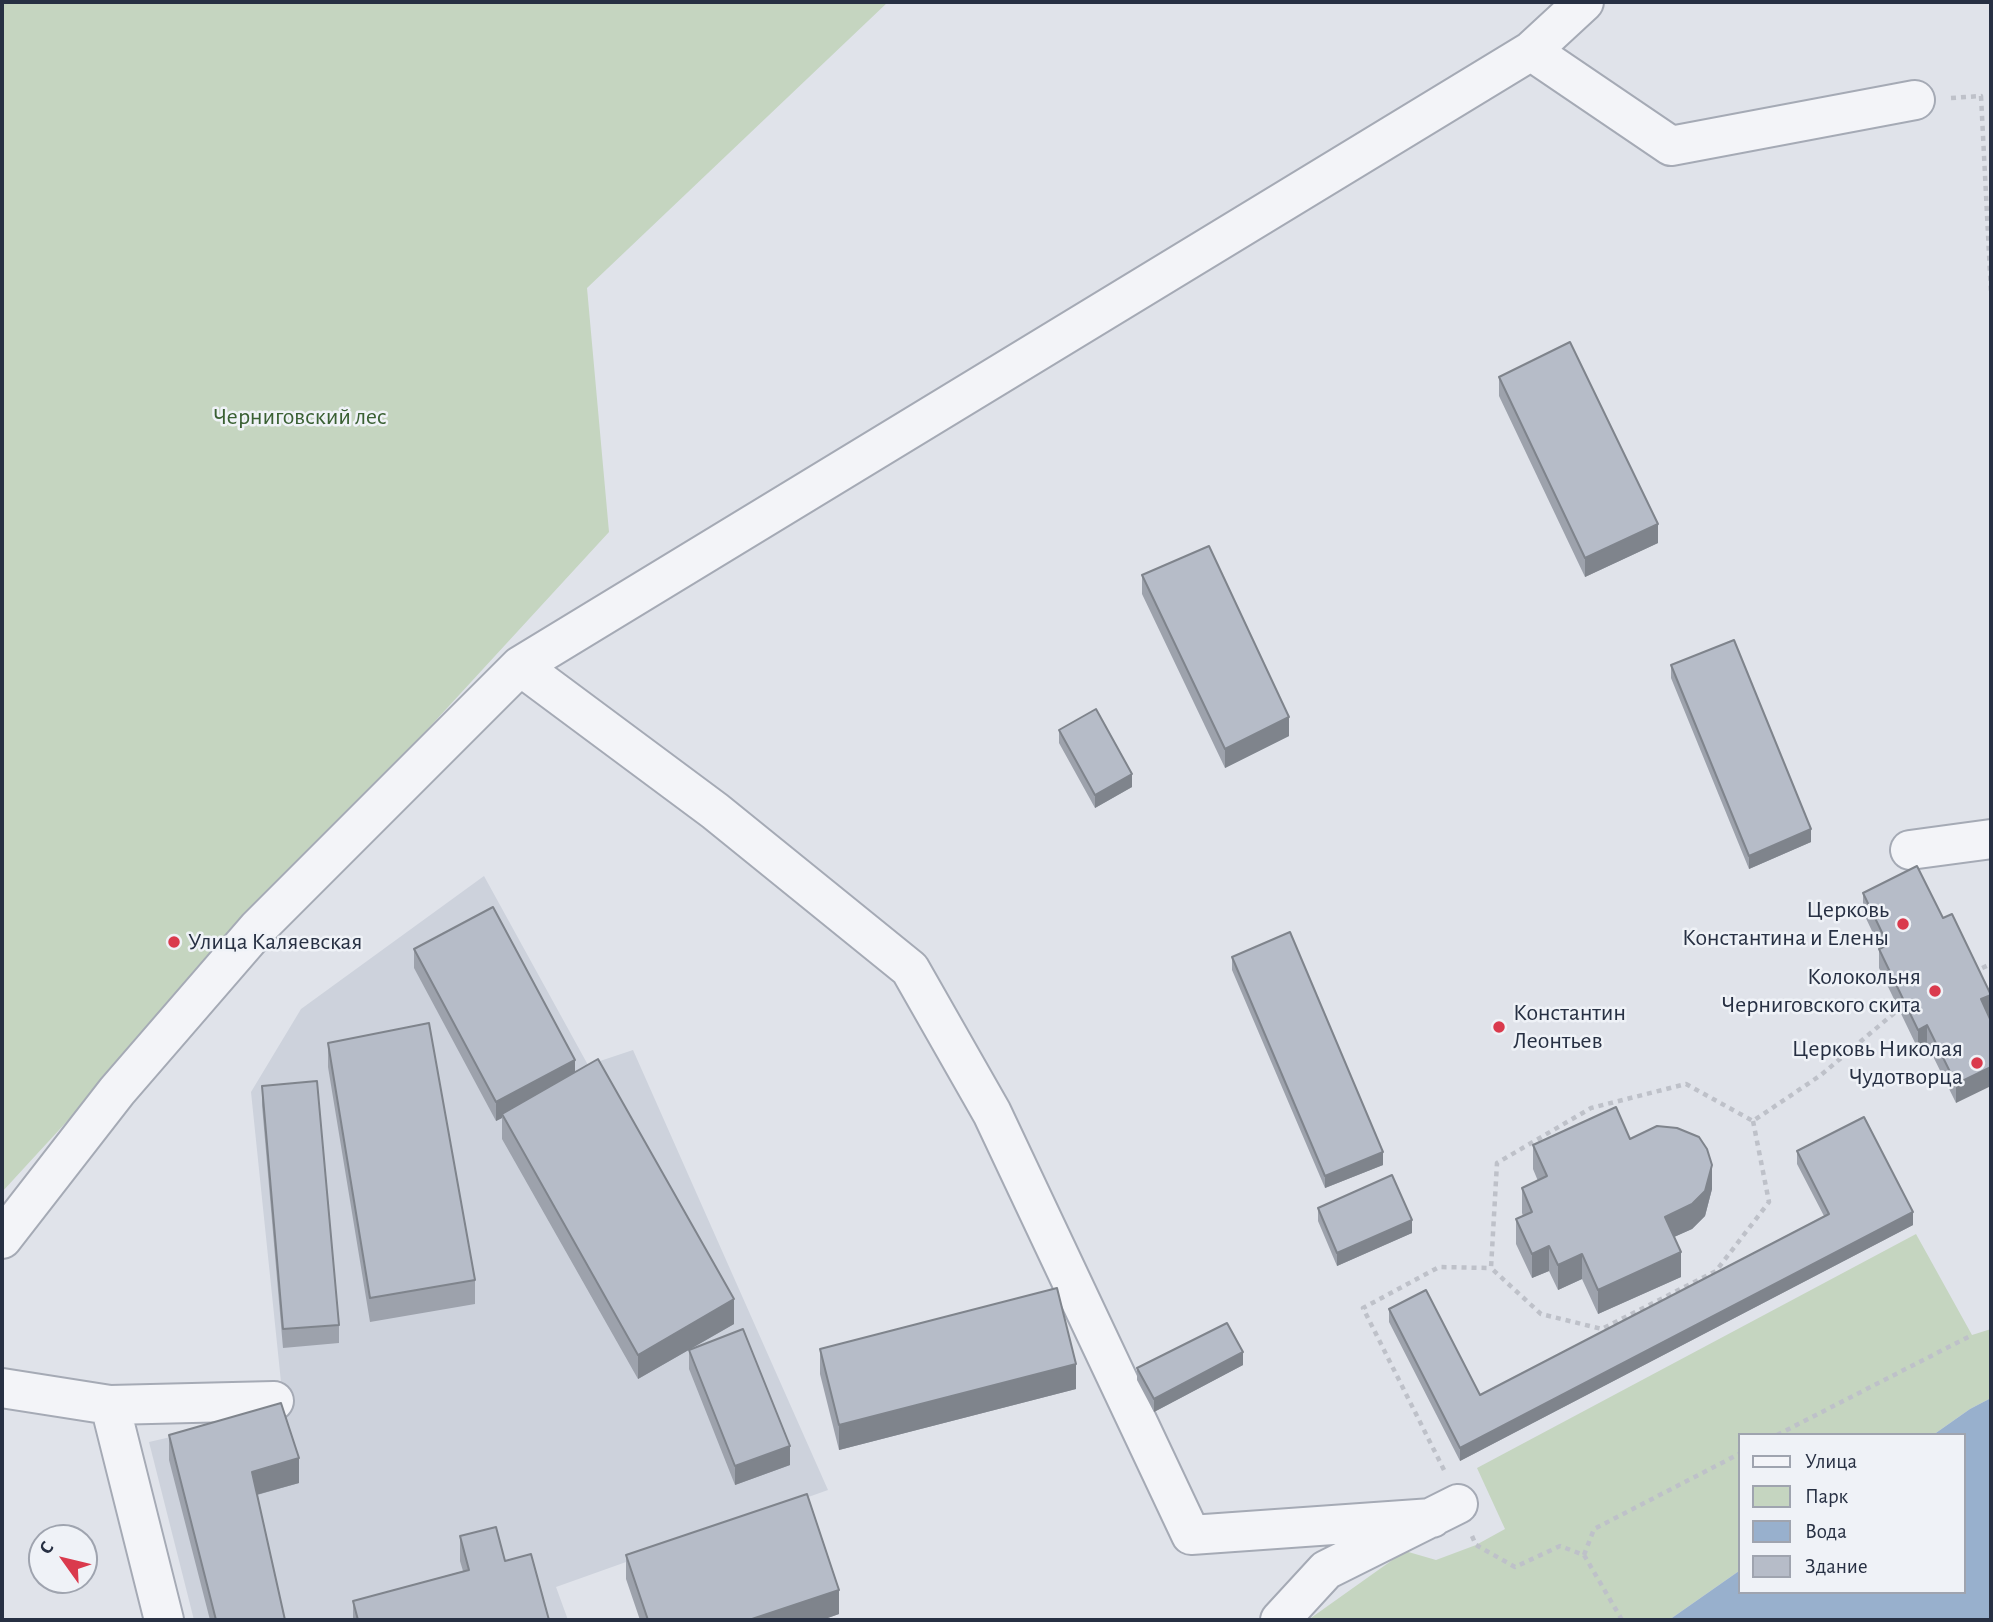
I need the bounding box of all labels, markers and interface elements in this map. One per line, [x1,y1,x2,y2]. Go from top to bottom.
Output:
park label: Черниговский лес [213,403,387,431]
place label: Церковь Константина и Елены [1682,896,1889,952]
marker: Церковь Константина и Елены [1895,916,1911,932]
place label: Улица Каляевская [188,928,362,956]
marker: Улица Каляевская [166,934,182,950]
place label: Колокольня Черниговского скита [1722,963,1921,1019]
marker: Колокольня Черниговского скита [1927,983,1943,999]
place label: Константин Леонтьев [1513,999,1626,1055]
marker: Константин Леонтьев [1491,1019,1507,1035]
place label: Церковь Николая Чудотворца [1792,1035,1963,1091]
marker: Церковь Николая Чудотворца [1969,1055,1985,1071]
legend [1738,1433,1965,1594]
text: Улица [1805,1451,1857,1472]
text: Парк [1805,1486,1848,1507]
text: Вода [1805,1521,1847,1542]
north arrow [28,1524,98,1594]
text: С [36,1538,58,1558]
text: Здание [1805,1556,1868,1577]

